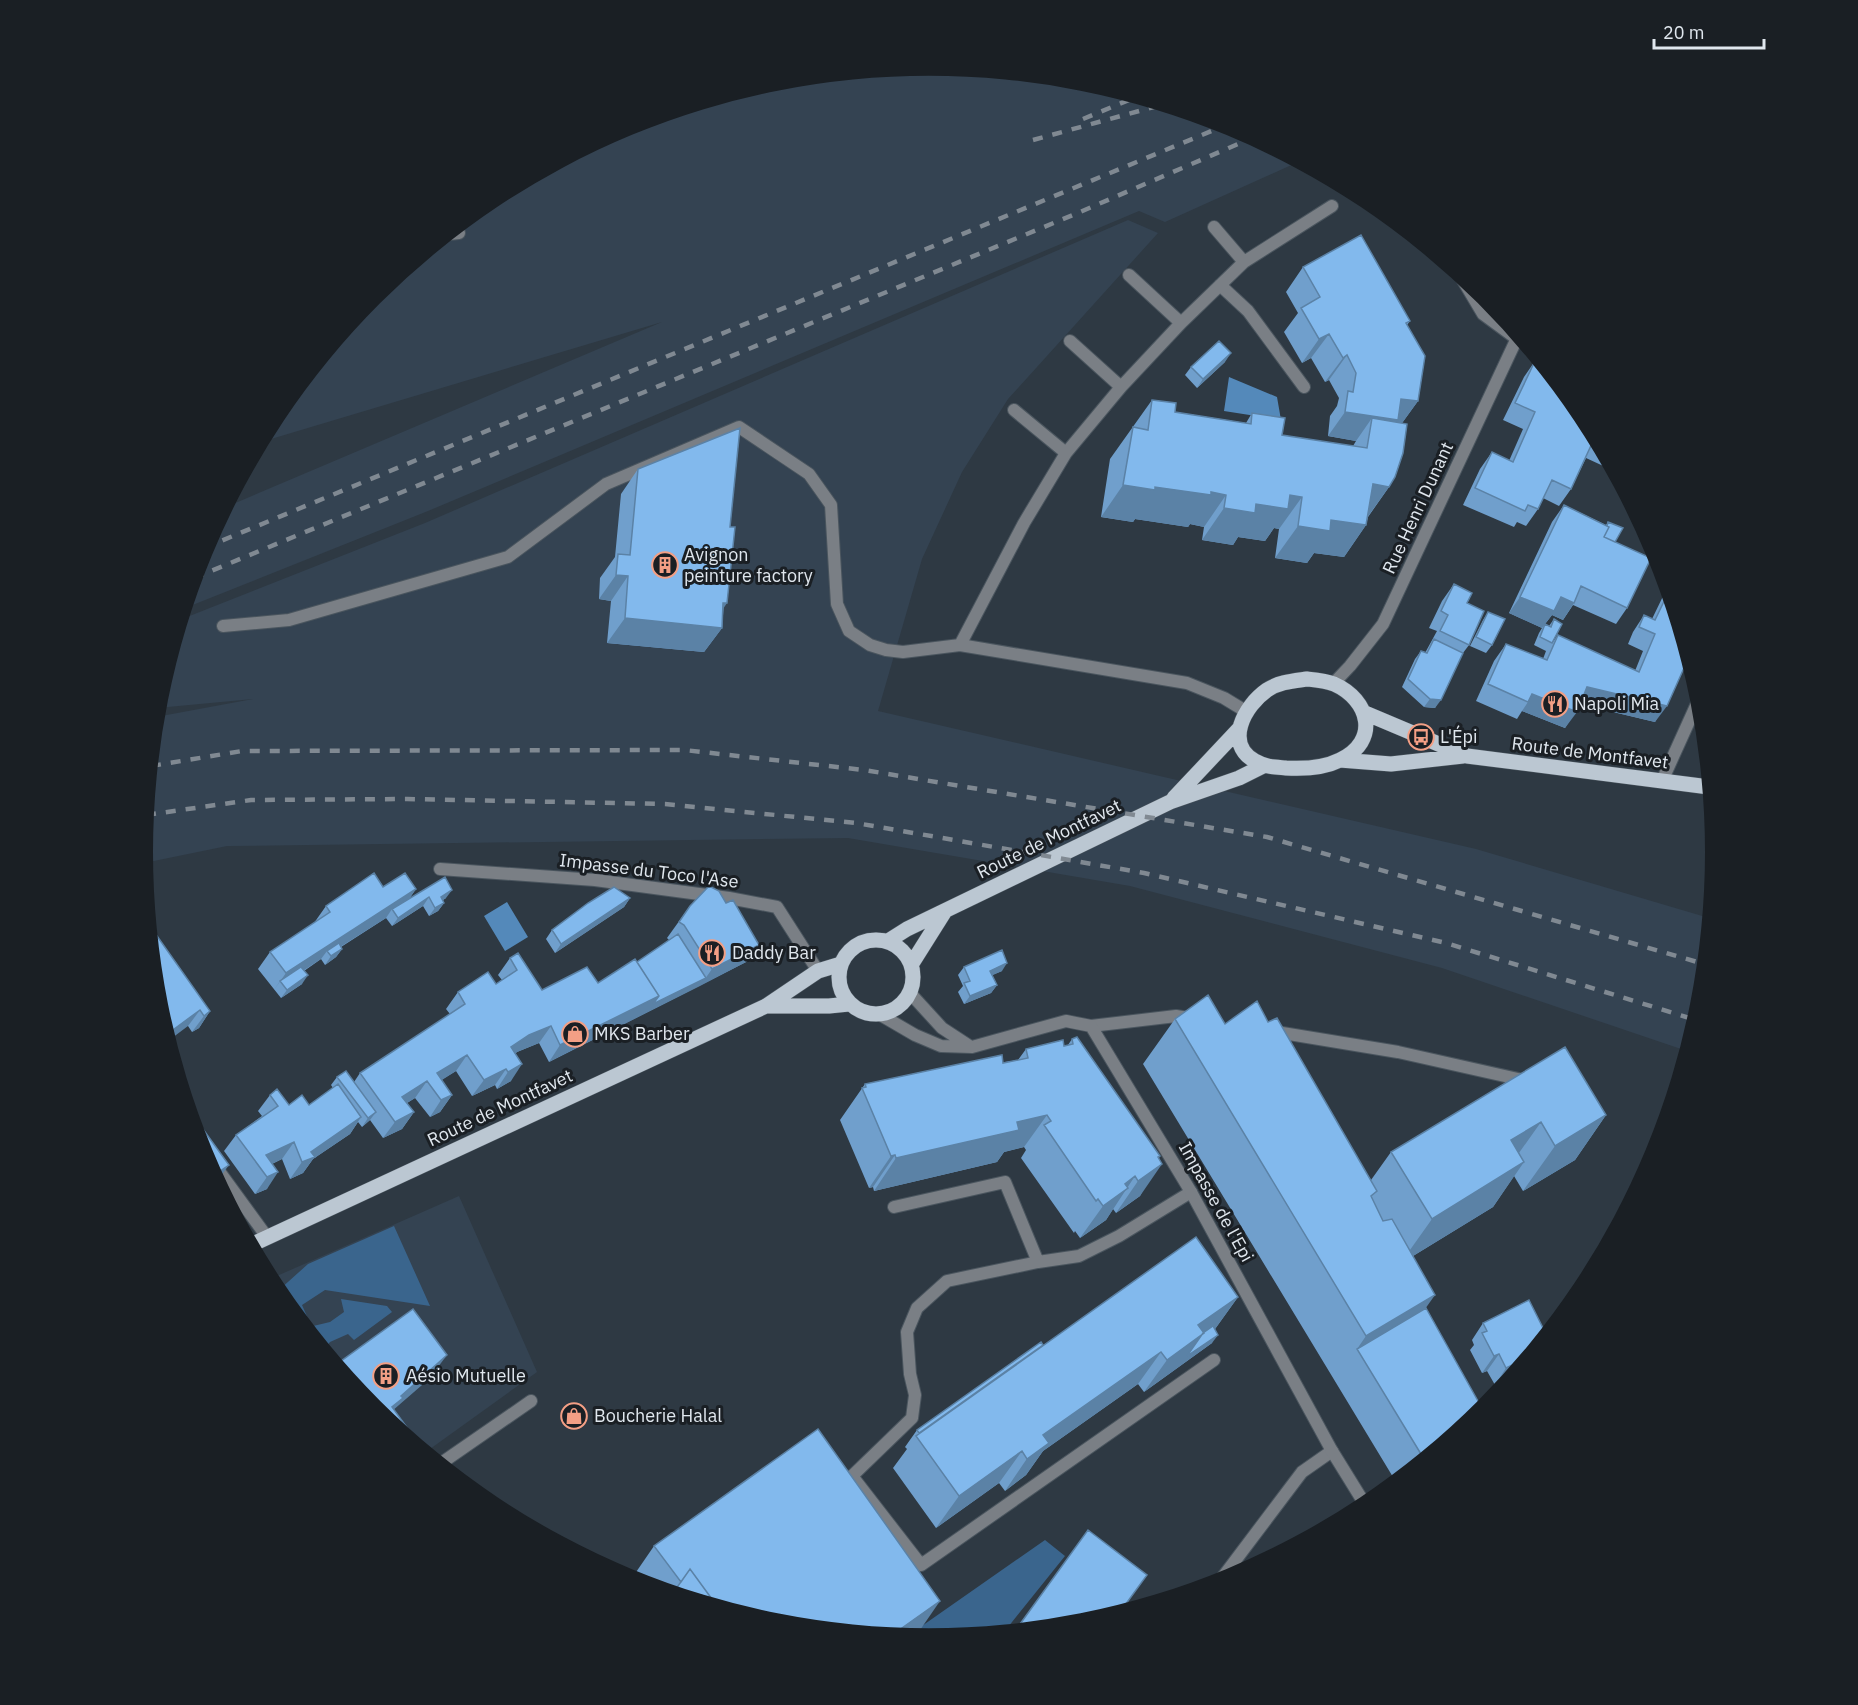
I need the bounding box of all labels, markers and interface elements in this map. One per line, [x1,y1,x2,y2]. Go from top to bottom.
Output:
scale bar [1654,12,1764,50]
text: 20 m [1663,21,1705,44]
street label: Rue Henri Dunant [1377,438,1458,577]
place label: Avignon peinture factory [684,543,813,587]
building icon: Avignon peinture factory [650,550,680,580]
restaurant icon: Napoli Mia [1540,689,1570,719]
place label: Napoli Mia [1574,692,1660,715]
bus stop icon: L'Épi [1406,722,1436,752]
place label: L'Épi [1440,725,1478,748]
street label: Route de Montfavet [1510,731,1670,774]
street label: Route de Montfavet [973,794,1125,883]
street label: Impasse du Toco l'Ase [558,848,740,893]
restaurant icon: Daddy Bar [697,938,727,968]
place label: Daddy Bar [732,941,816,964]
shop icon: MKS Barber [560,1019,590,1049]
place label: MKS Barber [594,1022,690,1045]
street label: Route de Montfavet [423,1064,576,1151]
street label: Impasse de l'Epi [1174,1138,1259,1266]
building icon: Aésio Mutuelle [371,1361,401,1391]
place label: Aésio Mutuelle [406,1364,526,1387]
shop icon: Boucherie Halal [559,1401,589,1431]
place label: Boucherie Halal [594,1404,722,1427]

